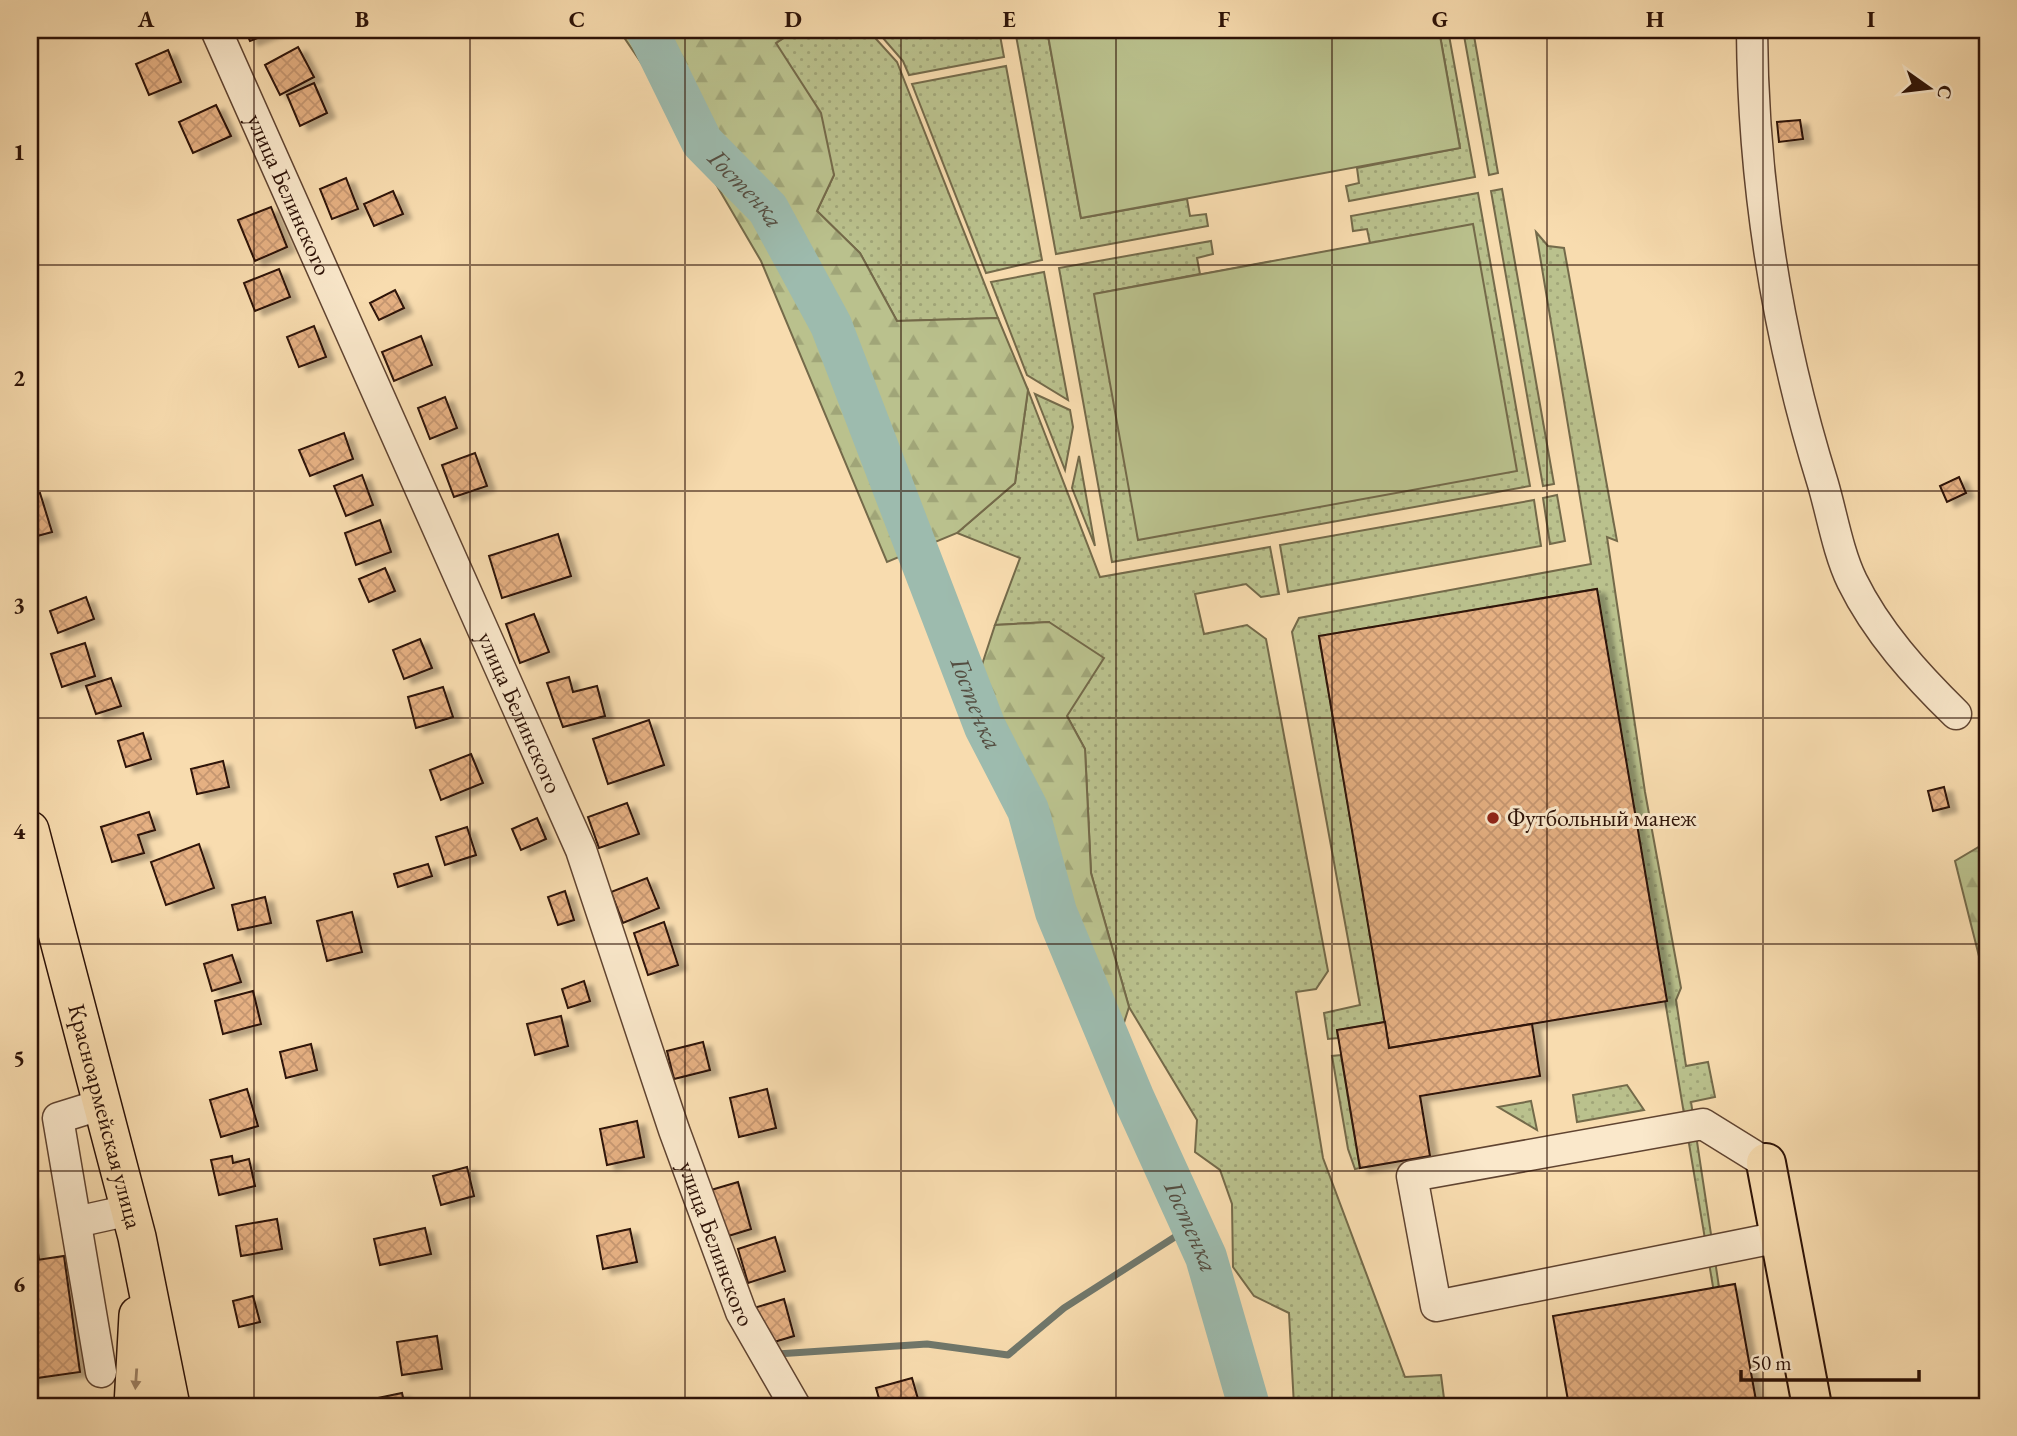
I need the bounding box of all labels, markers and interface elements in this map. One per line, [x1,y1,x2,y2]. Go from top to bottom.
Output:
text: A [137,4,155,34]
text: B [355,4,369,34]
text: C [569,4,585,34]
text: D [784,4,802,34]
text: E [1002,4,1016,34]
text: F [1218,4,1231,34]
text: G [1432,4,1448,34]
text: H [1646,4,1664,34]
text: I [1867,4,1875,34]
north arrow [1895,52,1965,122]
text: С [1931,82,1959,102]
street label: улица Белинского [240,109,339,280]
text: 1 [13,137,25,167]
water label: Гостенка [700,140,792,234]
text: 2 [13,363,25,393]
text: 3 [13,590,25,620]
street label: улица Белинского [471,627,570,798]
water label: Гостенка [942,651,1011,755]
place label: Футбольный манеж [1507,802,1697,833]
marker: Футбольный манеж [1485,810,1501,826]
text: 4 [13,816,26,846]
street label: Красноармейская улица [61,1000,150,1232]
text: 5 [13,1043,25,1073]
street label: улица Белинского [672,1157,762,1332]
water label: Гостенка [1156,1174,1226,1276]
text: 6 [13,1269,25,1299]
scale bar [1741,1338,1919,1382]
text: 50 m [1751,1349,1792,1376]
one-way arrow [130,1368,141,1390]

